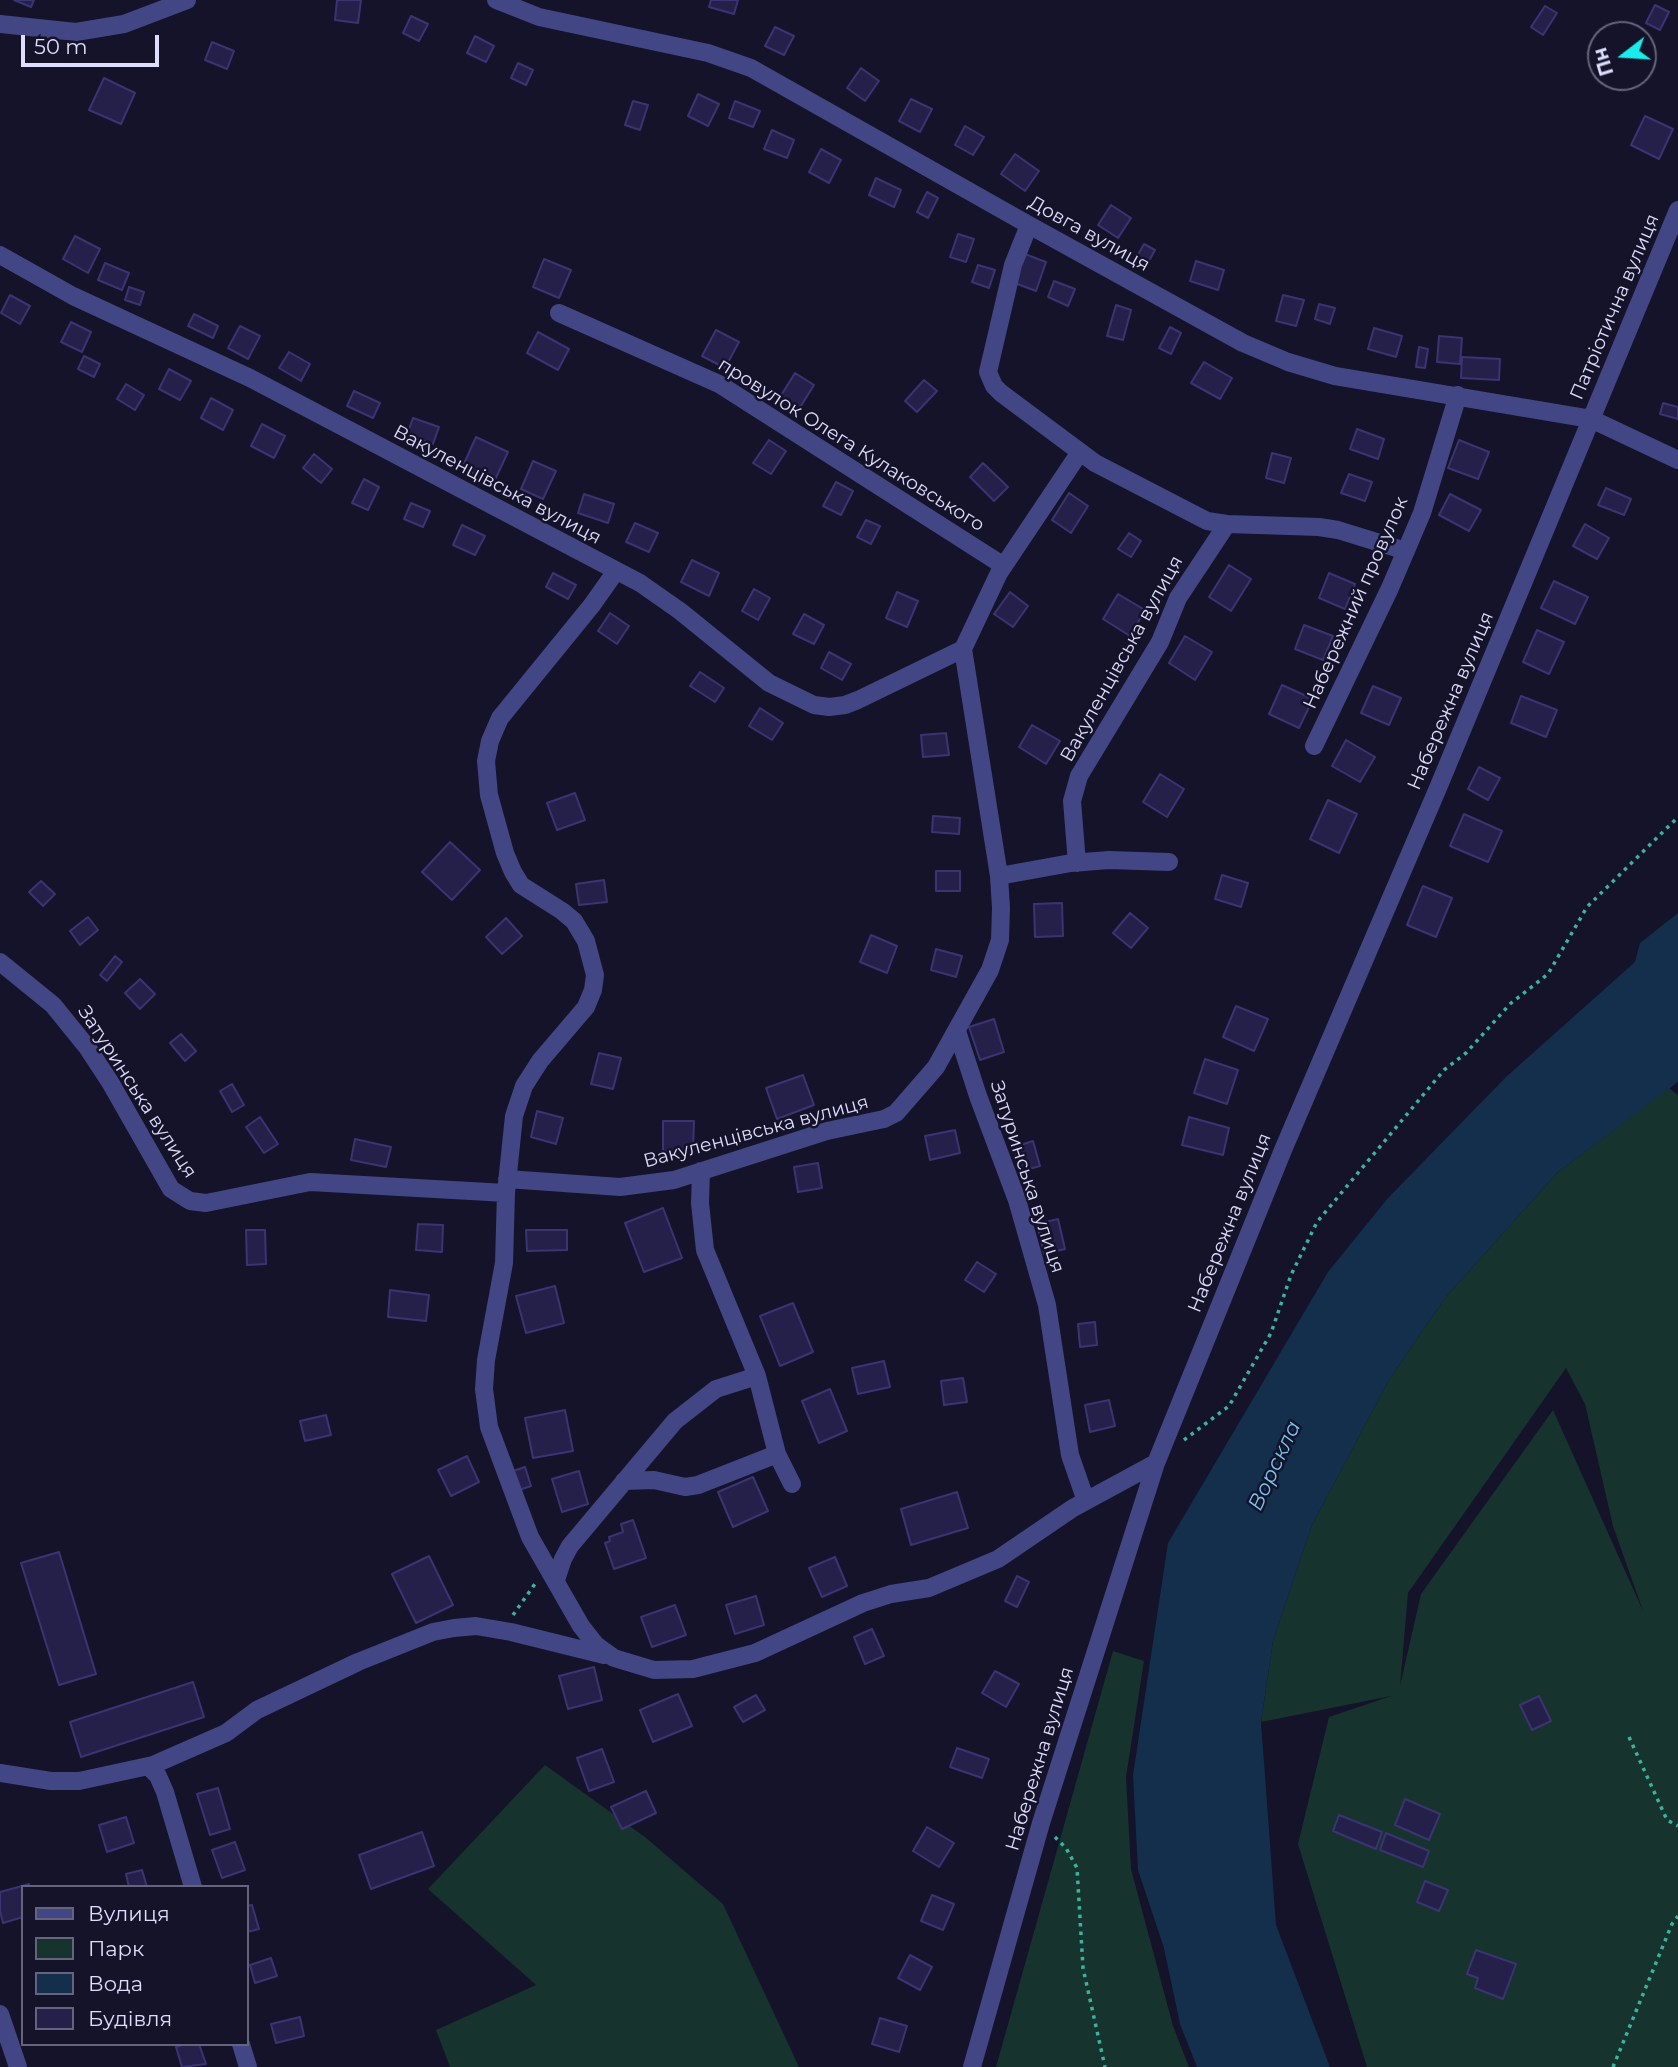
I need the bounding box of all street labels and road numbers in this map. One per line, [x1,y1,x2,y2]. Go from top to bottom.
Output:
street label: Довга вулиця [1025,191,1153,277]
street label: Патріотична вулиця [1566,211,1664,403]
street label: провулок Олега Кулаковського [714,353,988,537]
street label: Вакуленцівська вулиця [389,420,605,550]
street label: Набережний провулок [1299,493,1413,713]
street label: Вакуленцівська вулиця [1056,552,1188,766]
street label: Набережна вулиця [1403,608,1499,794]
street label: Затуринська вулиця [73,1002,201,1182]
street label: Затуринська вулиця [985,1078,1069,1276]
street label: Вакуленцівська вулиця [641,1091,871,1173]
street label: Набережна вулиця [1184,1130,1276,1316]
street label: Набережна вулиця [1001,1664,1079,1854]

